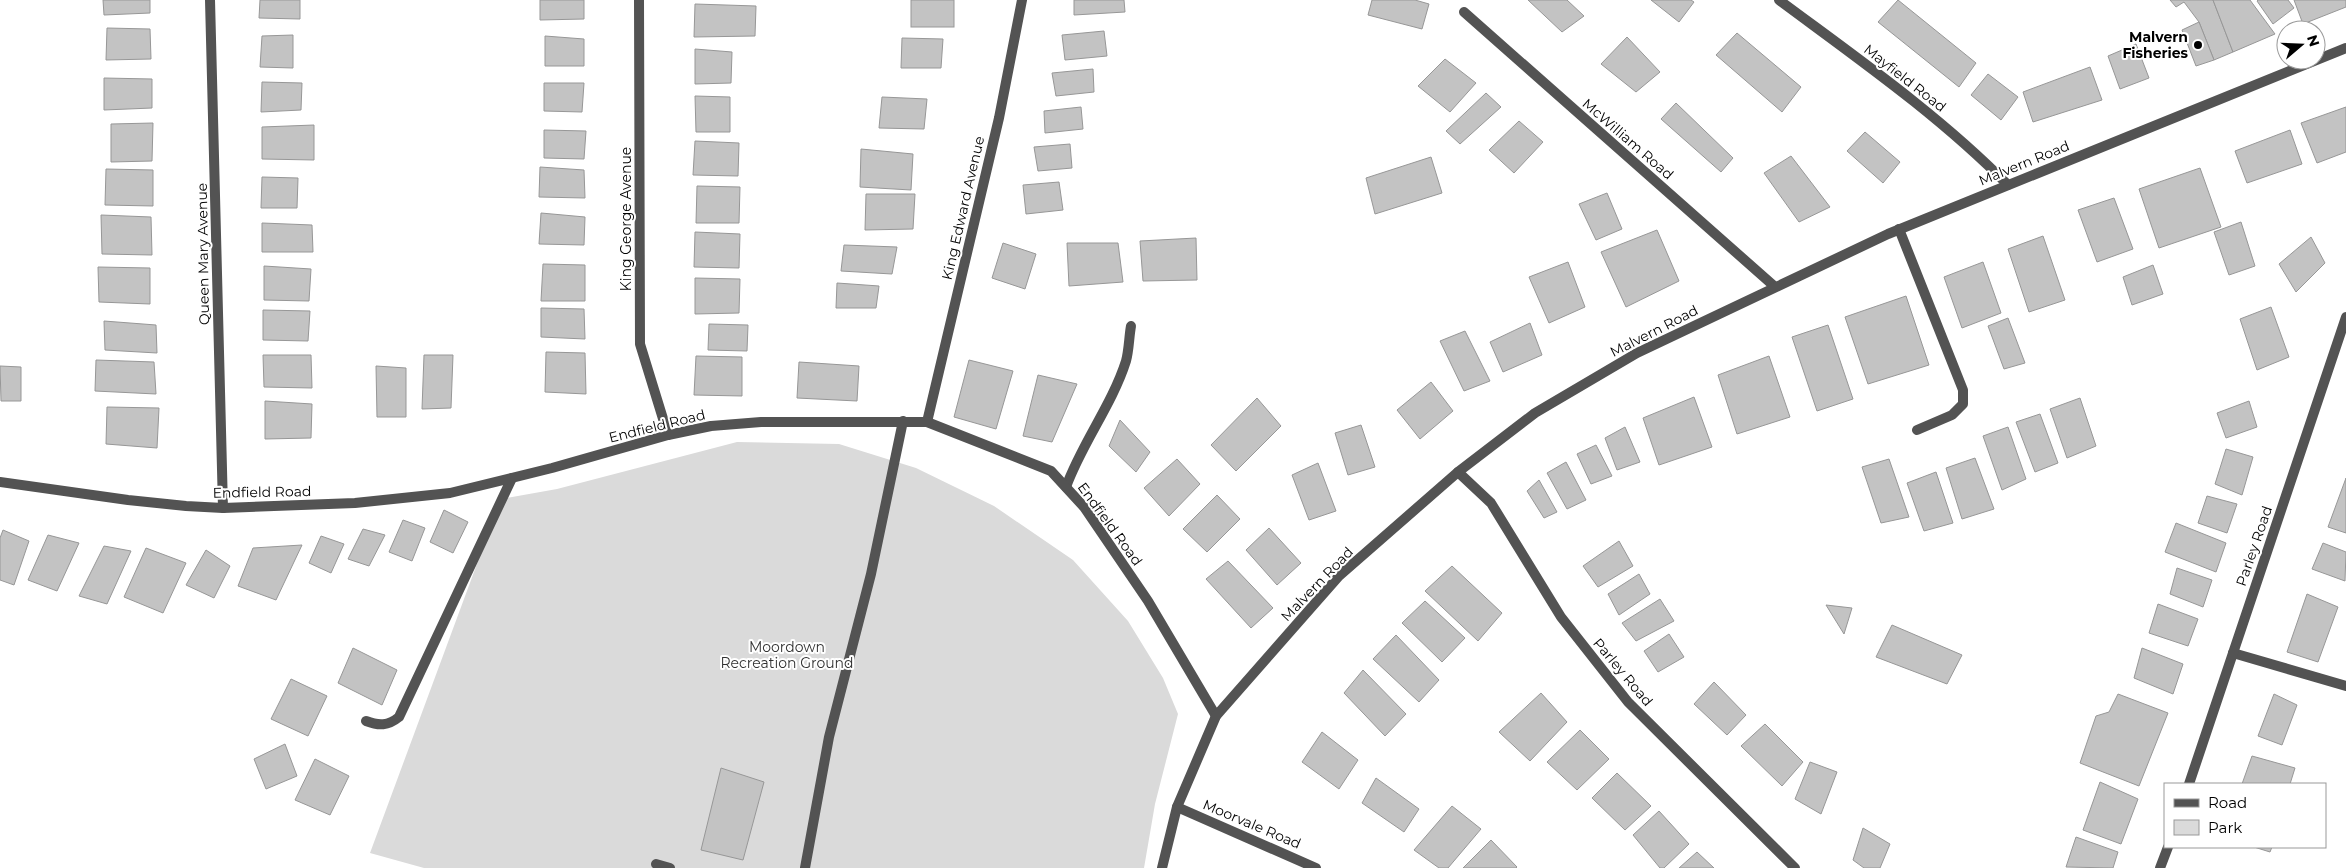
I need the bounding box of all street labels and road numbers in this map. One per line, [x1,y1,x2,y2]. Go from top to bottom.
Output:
street label: Mayfield Road [1860,40,1950,116]
street label: McWilliam Road [1579,95,1677,183]
street label: King Edward Avenue [938,134,988,282]
street label: Malvern Road [1976,137,2072,189]
street label: King George Avenue [617,147,635,291]
street label: Queen Mary Avenue [193,183,213,325]
street label: Malvern Road [1607,301,1701,361]
street label: Endfield Road [607,405,707,447]
street label: Endfield Road [1074,479,1146,569]
street label: Endfield Road [212,482,312,502]
street label: Parley Road [2232,504,2276,588]
street label: Malvern Road [1277,543,1357,625]
street label: Parley Road [1589,634,1657,710]
street label: Moorvale Road [1200,795,1304,853]

